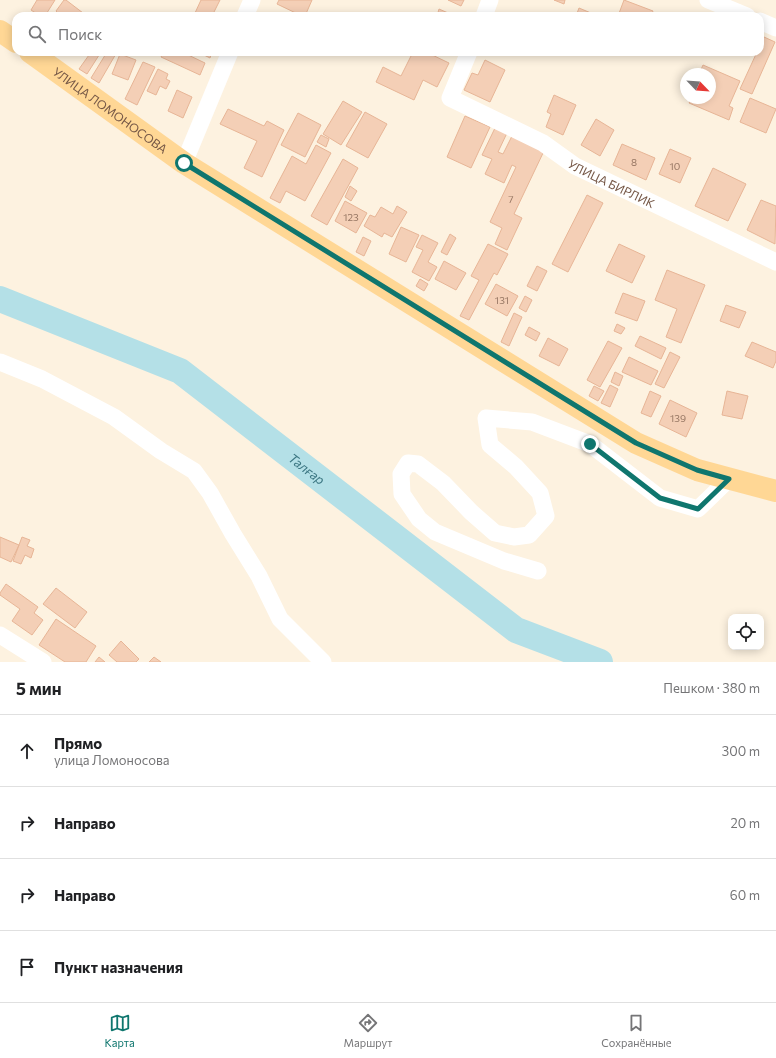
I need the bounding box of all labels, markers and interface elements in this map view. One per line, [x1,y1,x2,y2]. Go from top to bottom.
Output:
search box [12,12,764,56]
icon: search [26,23,48,45]
text: Поиск [58,25,102,43]
street label: УЛИЦА ЛОМОНОСОВА [50,64,170,156]
north arrow [680,68,716,104]
route start [175,154,193,172]
street label: УЛИЦА БИРЛИК [565,156,657,210]
house number: 8 [631,156,637,168]
house number: 10 [670,160,680,172]
house number: 7 [508,193,514,205]
house number: 123 [343,211,359,223]
house number: 131 [495,294,509,306]
house number: 139 [670,412,686,424]
route end [581,435,599,453]
water label: Талғар [285,450,328,488]
map controls [728,614,764,650]
button: locate [728,614,764,650]
text: 5 мин [16,678,62,699]
text: Пешком · 380 m [663,680,760,696]
text: Прямо [54,734,102,752]
icon: ahead [16,740,38,762]
text: 300 m [722,743,760,759]
text: улица Ломоносова [54,752,170,768]
icon: right [16,812,38,834]
text: Направо [54,814,116,832]
text: 20 m [731,815,760,831]
icon: right [16,884,38,906]
text: Направо [54,886,116,904]
text: 60 m [730,887,760,903]
icon: arrive [16,956,38,978]
text: Пункт назначения [54,958,183,976]
tab: Карта [104,1012,135,1049]
tab: Маршрут [344,1012,392,1049]
tab: Сохранённые [601,1012,672,1049]

